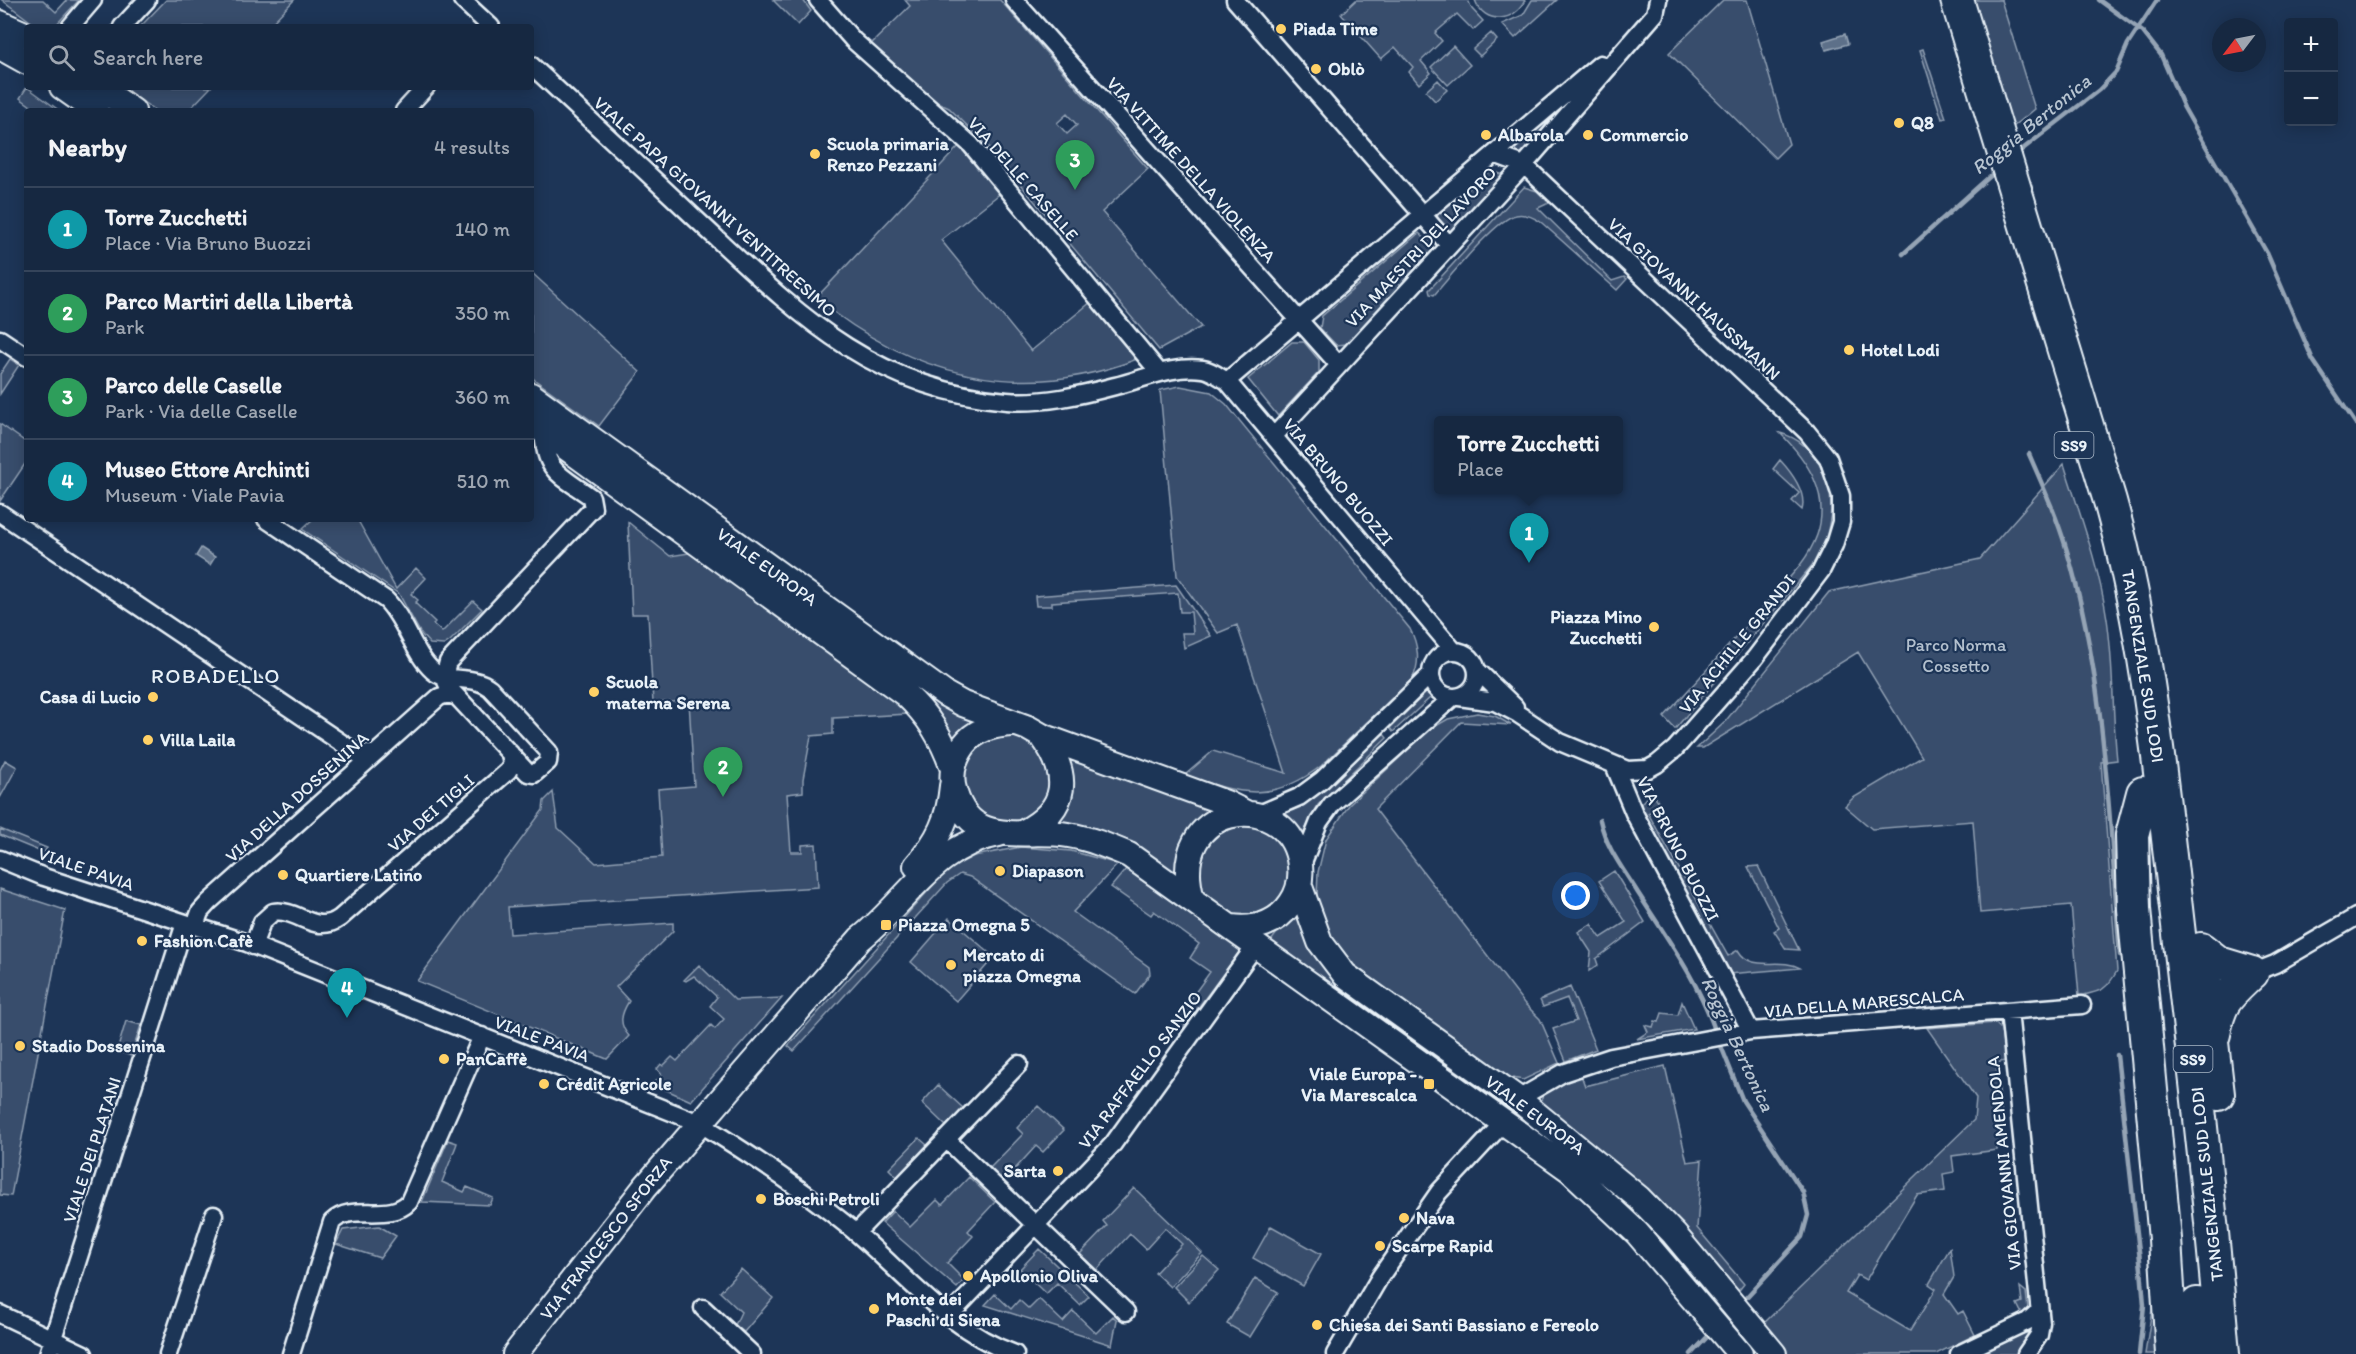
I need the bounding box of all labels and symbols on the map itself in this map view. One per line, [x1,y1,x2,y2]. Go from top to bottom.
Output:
place label: Piada Time [1293,18,1378,40]
north arrow [2212,18,2266,72]
marker: Piada Time [1274,22,1288,36]
place label: Oblò [1328,58,1365,80]
marker: Oblò [1309,62,1323,76]
water label: Roggia Bertonica [1967,68,2096,179]
street label: VIA VITTIME DELLA VIOLENZA [1102,72,1281,268]
street label: VIALE PAPA GIOVANNI VENTITREESIMO [589,92,841,322]
street label: VIA DELLE CASELLE [963,112,1083,246]
place label: Q8 [1911,112,1934,134]
marker: Q8 [1892,116,1906,130]
place label: Albarola [1497,124,1565,146]
place label: Commercio [1600,124,1688,146]
marker: Albarola [1479,128,1493,142]
marker: Commercio [1581,128,1595,142]
place label: Scuola primaria Renzo Pezzani [827,133,949,176]
pin: 3 [1056,140,1094,190]
marker: Scuola primaria Renzo Pezzani [808,147,822,161]
street label: VIA MAESTRI DEL LAVORO [1341,162,1501,332]
street label: VIA GIOVANNI HAUSSMANN [1603,213,1785,385]
place label: Hotel Lodi [1861,339,1940,361]
marker: Hotel Lodi [1842,343,1856,357]
street label: VIA BRUNO BUOZZI [1278,414,1398,550]
road number: SS9 [2054,432,2094,458]
pin: 1 [1510,514,1549,563]
street label: VIALE EUROPA [712,523,822,611]
street label: TANGENZIALE SUD LODI [2117,568,2169,764]
street label: VIA ACHILLE GRANDI [1674,570,1800,718]
place label: Piazza Mino Zucchetti [1550,606,1642,649]
marker: Piazza Mino Zucchetti [1647,620,1661,634]
park label: Parco Norma Cossetto [1906,634,2007,677]
district label: ROBADELLO [151,663,281,688]
place label: Scuola materna Serena [605,671,731,714]
marker: Scuola materna Serena [587,685,601,699]
place label: Casa di Lucio [40,686,141,708]
marker: Casa di Lucio [146,690,160,704]
street label: VIA DELLA DOSSENINA [221,727,374,867]
place label: Villa Laila [160,729,235,751]
marker: Villa Laila [141,733,155,747]
pin: 2 [704,748,742,797]
street label: VIA DEI TIGLI [383,769,479,857]
street label: VIA BRUNO BUOZZI [1632,773,1724,925]
street label: VIALE PAVIA [35,842,137,896]
place label: Diapason [1012,860,1084,882]
place label: Quartiere Latino [295,864,422,886]
marker: Diapason [993,864,1007,878]
marker: Quartiere Latino [276,868,290,882]
your location [1561,881,1590,910]
place label: Piazza Omegna 5 [898,914,1030,936]
marker: Piazza Omegna 5 [879,918,893,932]
place label: Fashion Cafè [154,930,253,952]
marker: Fashion Cafè [135,934,149,948]
place label: Mercato di piazza Omegna [962,944,1081,987]
marker: Mercato di piazza Omegna [944,958,958,972]
pin: 4 [328,968,366,1018]
water label: Roggia Bertonica [1696,973,1780,1116]
street label: VIA DELLA MARESCALCA [1763,983,1965,1023]
street label: VIA RAFFAELLO SANZIO [1073,987,1207,1153]
street label: VIALE PAVIA [491,1011,593,1067]
place label: Stadio Dossenina [32,1035,166,1057]
marker: Stadio Dossenina [13,1039,27,1053]
road number: SS9 [2174,1046,2212,1072]
place label: PanCaffè [456,1048,528,1070]
marker: PanCaffè [437,1052,451,1066]
street label: VIA GIOVANNI AMENDOLA [1982,1054,2026,1271]
place label: Viale Europa - Via Marescalca [1301,1063,1418,1106]
street label: VIALE EUROPA [1481,1070,1590,1160]
place label: Crédit Agricole [556,1073,672,1095]
street label: VIALE DEI PLATANI [58,1074,126,1226]
marker: Crédit Agricole [537,1077,551,1091]
marker: Viale Europa - Via Marescalca [1422,1077,1436,1091]
street label: TANGENZIALE SUD LODI [2186,1086,2228,1282]
street label: VIA FRANCESCO SFORZA [535,1151,677,1324]
place label: Sarta [1004,1160,1046,1182]
marker: Sarta [1051,1164,1065,1178]
place label: Boschi Petroli [773,1188,880,1210]
marker: Boschi Petroli [754,1192,768,1206]
place label: Nava [1416,1207,1455,1229]
marker: Nava [1397,1211,1411,1225]
place label: Scarpe Rapid [1392,1235,1493,1257]
marker: Scarpe Rapid [1373,1239,1387,1253]
place label: Apollonio Oliva [979,1265,1099,1287]
marker: Apollonio Oliva [961,1269,975,1283]
place label: Monte dei Paschi di Siena [886,1288,1001,1331]
marker: Monte dei Paschi di Siena [867,1302,881,1316]
place label: Chiesa dei Santi Bassiano e Fereolo [1329,1314,1599,1336]
marker: Chiesa dei Santi Bassiano e Fereolo [1310,1318,1324,1332]

